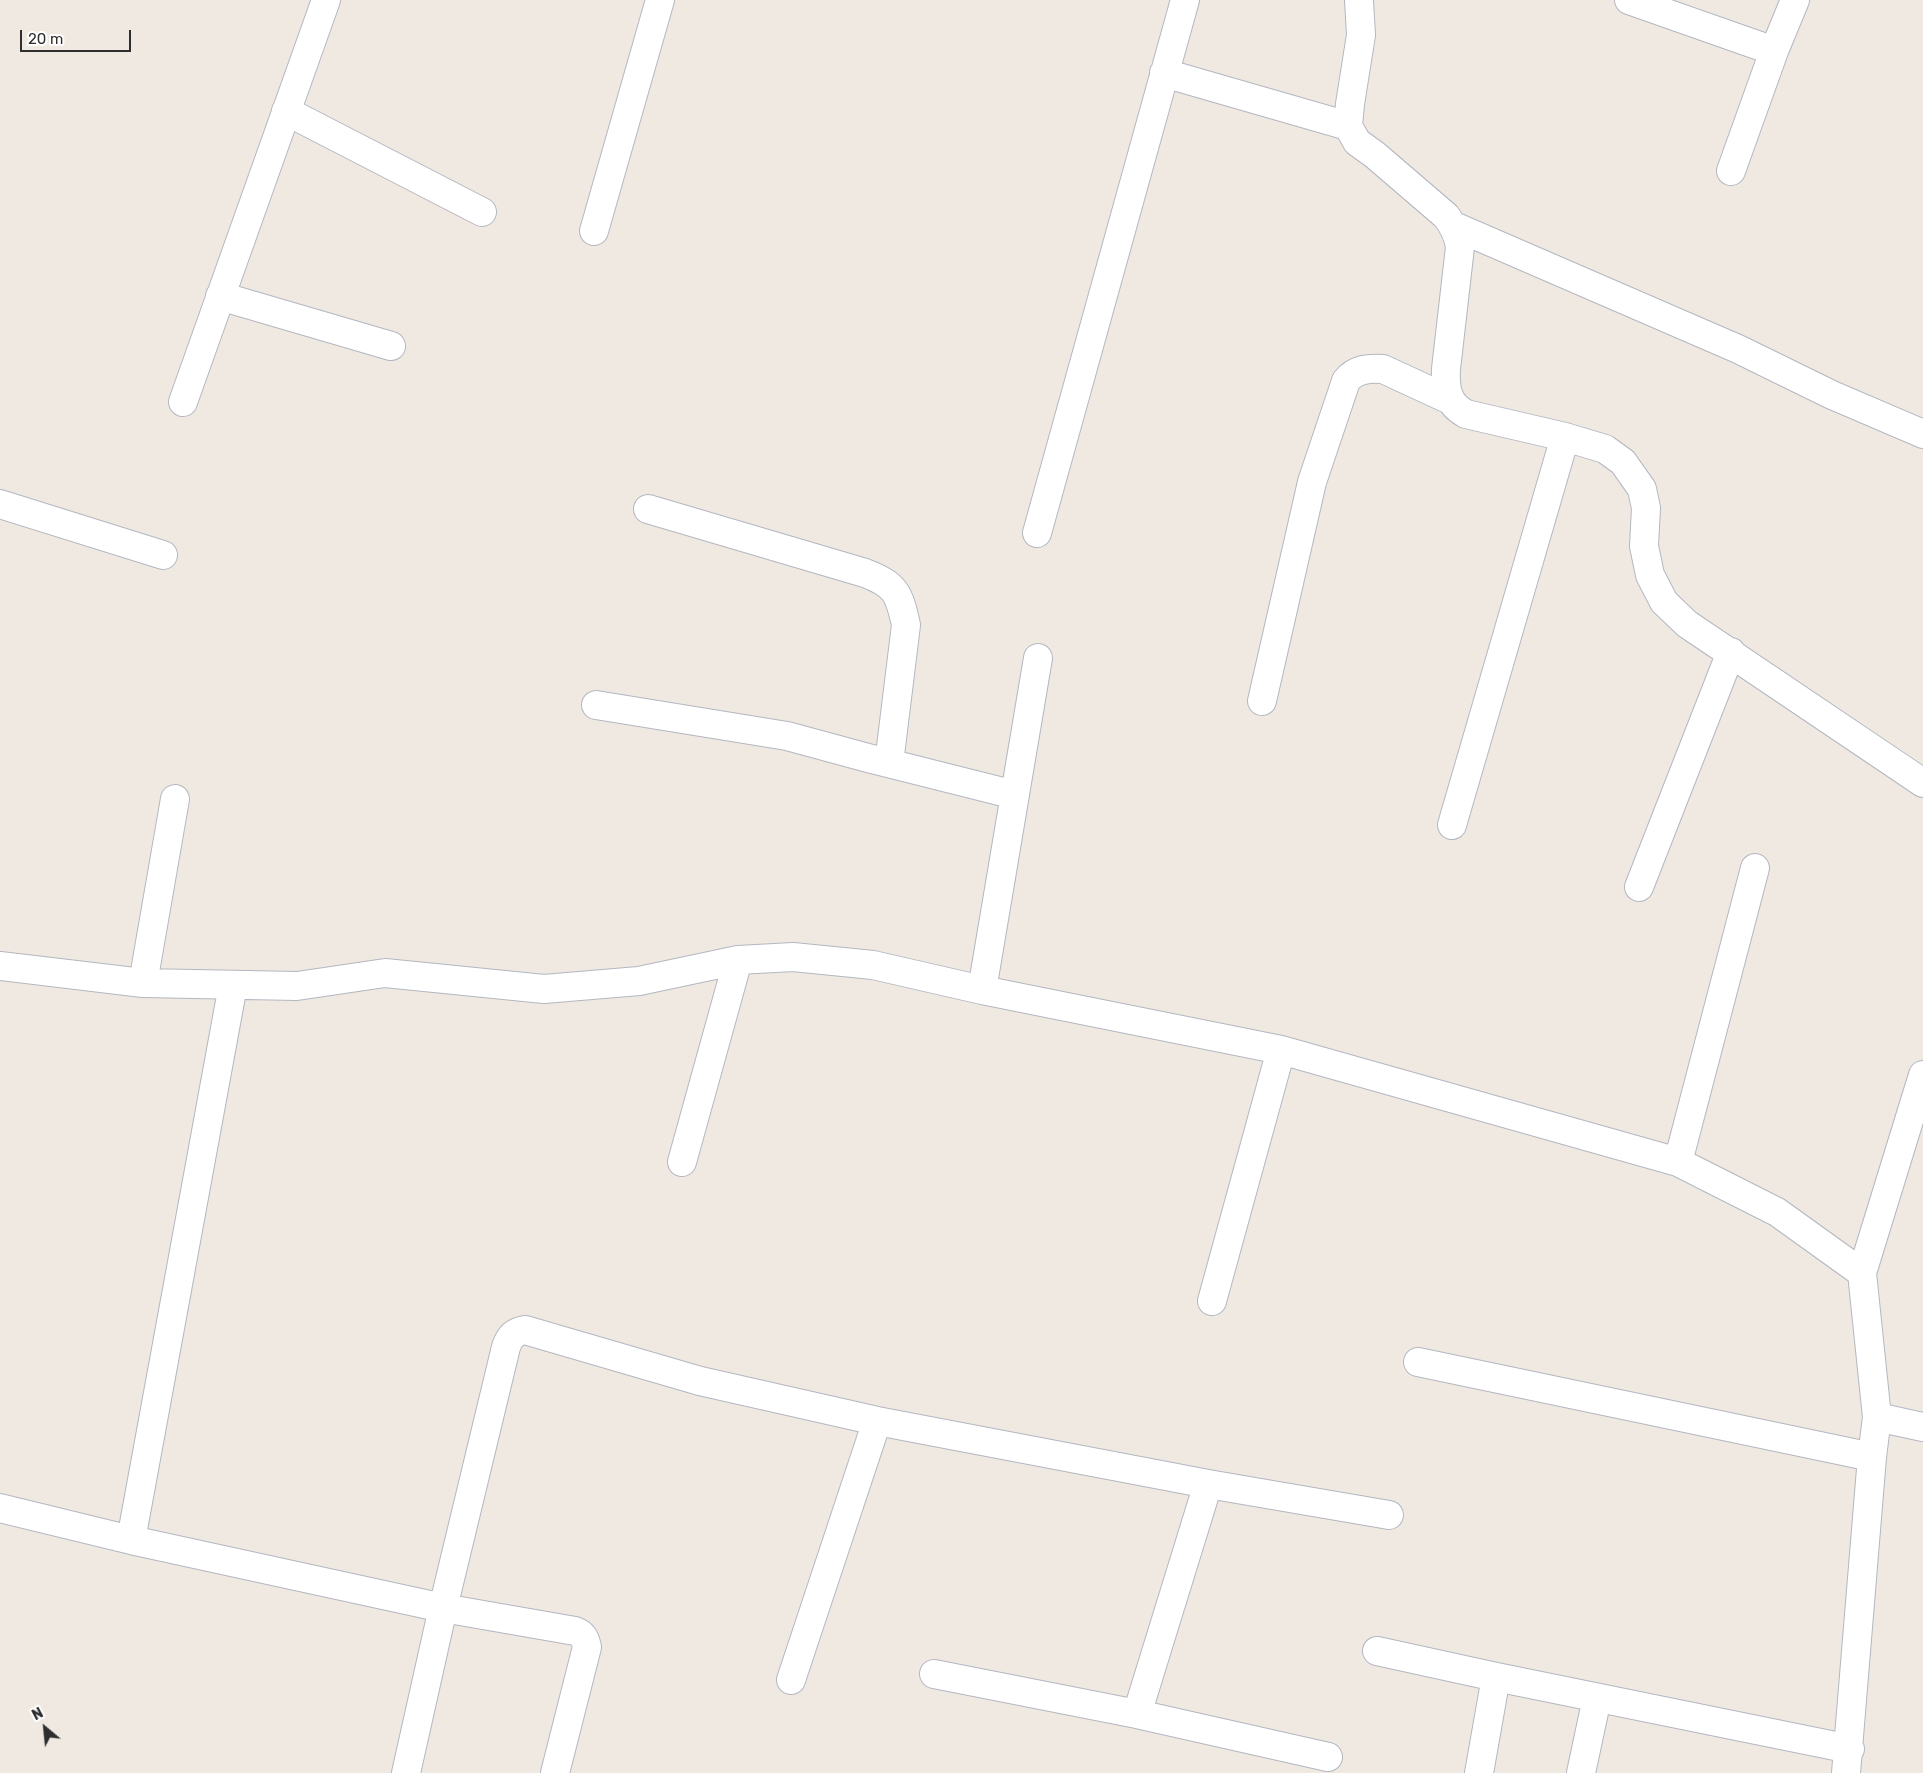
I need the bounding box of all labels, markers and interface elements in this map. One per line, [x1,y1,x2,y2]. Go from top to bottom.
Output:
scale bar [22,20,134,52]
text: 20 m [28,30,63,48]
north arrow [20,1703,70,1753]
text: N [29,1704,46,1724]

